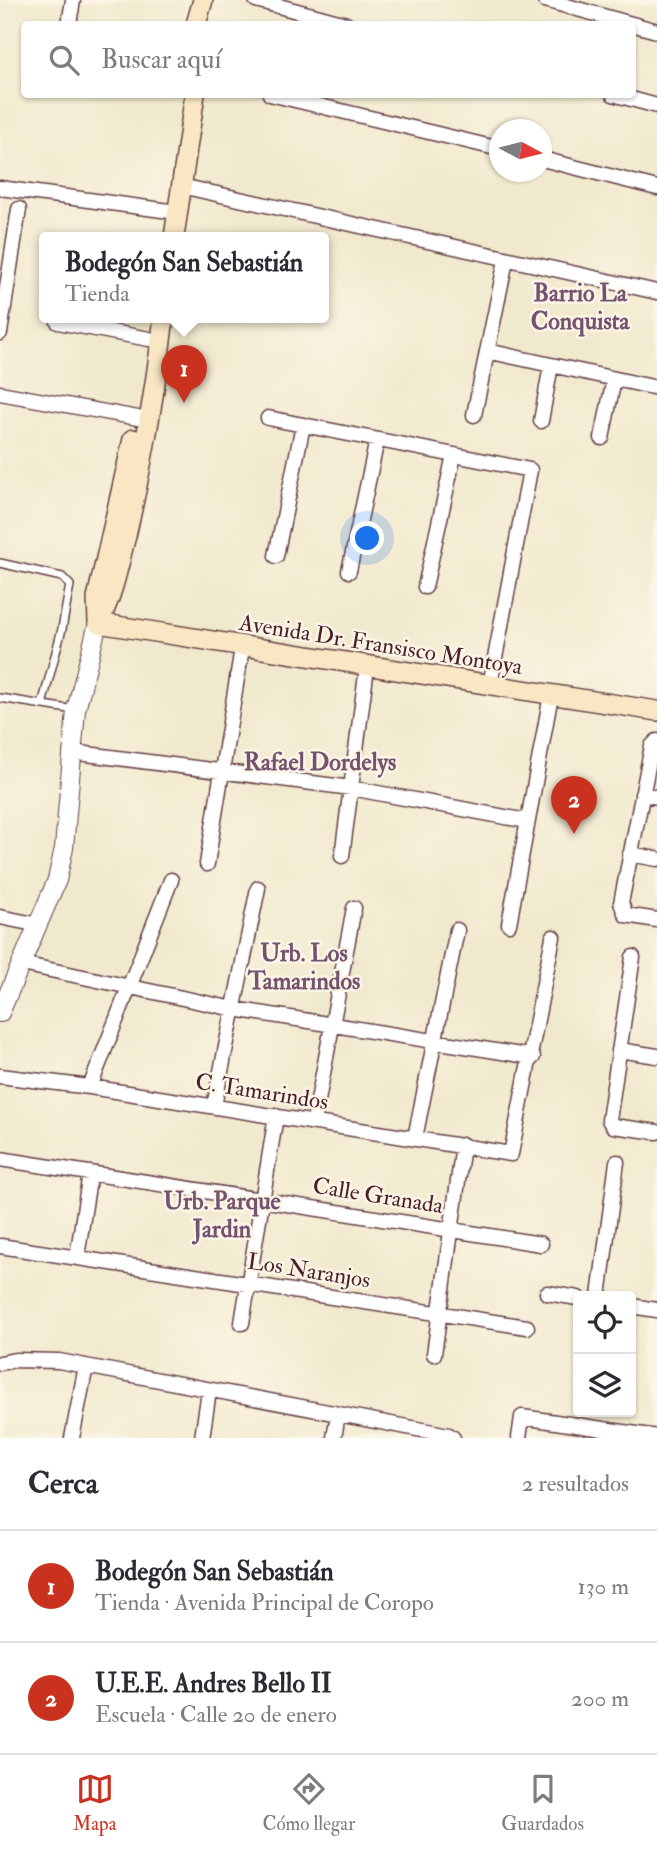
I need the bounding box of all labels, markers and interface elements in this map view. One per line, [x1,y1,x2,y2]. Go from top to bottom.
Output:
search box [21,21,636,98]
icon: search [45,41,83,79]
text: Buscar aquí [101,44,221,76]
north arrow [489,119,552,182]
popup [39,232,329,323]
text: Bodegón San Sebastián [65,247,303,279]
district label: Barrio La Conquista [531,278,630,337]
text: Tienda [65,279,130,308]
pin: 1 [161,345,207,403]
your location [350,521,384,555]
street label: Avenida Dr. Fransisco Montoya [236,608,525,681]
district label: Rafael Dordelys [244,747,396,778]
pin: 2 [551,776,597,834]
district label: Urb. Los Tamarindos [247,938,360,997]
street label: C. Tamarindos [193,1067,330,1116]
street label: Calle Granada [311,1171,446,1220]
district label: Urb. Parque Jardin [163,1186,281,1245]
street label: Los Naranjos [245,1246,373,1295]
map controls [573,1291,636,1417]
button: locate [573,1291,636,1354]
button: layers [573,1354,636,1417]
text: Cerca [28,1465,98,1502]
text: 2 resultados [522,1469,629,1498]
text: Bodegón San Sebastián [95,1556,334,1588]
text: 1 [47,1572,55,1601]
text: 130 m [577,1572,629,1601]
text: Tienda · Avenida Principal de Coropo [95,1588,434,1617]
text: U.E.E. Andres Bello II [95,1668,331,1700]
text: 2 [45,1684,57,1713]
text: 200 m [571,1684,629,1713]
text: Escuela · Calle 20 de enero [95,1700,337,1729]
tab: Mapa [73,1770,117,1836]
tab: Cómo llegar [263,1770,355,1836]
tab: Guardados [501,1770,584,1836]

